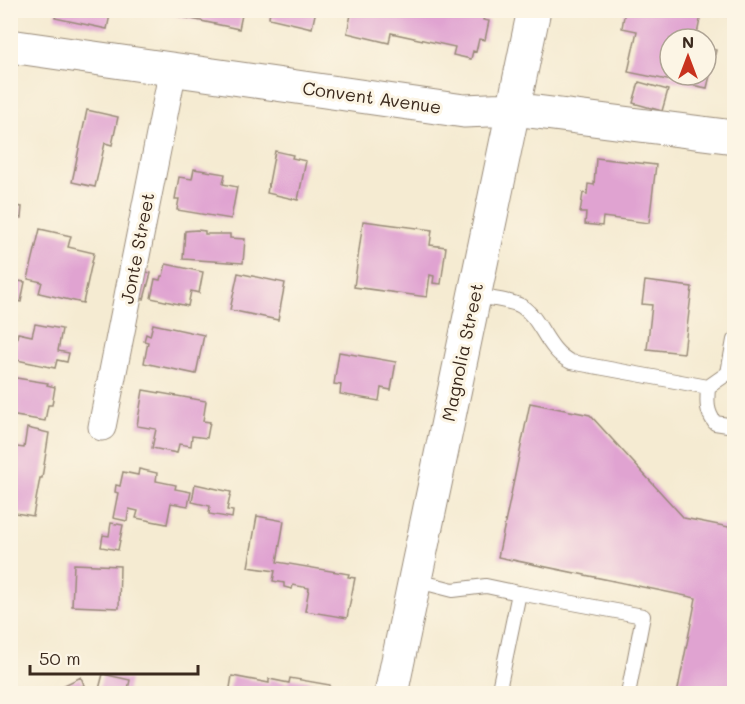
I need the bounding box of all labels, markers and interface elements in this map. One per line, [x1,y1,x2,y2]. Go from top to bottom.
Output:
north arrow [658,27,718,87]
text: N [682,31,694,52]
street label: Convent Avenue [301,75,443,119]
street label: Jonte Street [114,190,160,306]
street label: Magnolia Street [436,281,488,423]
scale bar [30,638,198,676]
text: 50 m [39,646,81,670]

